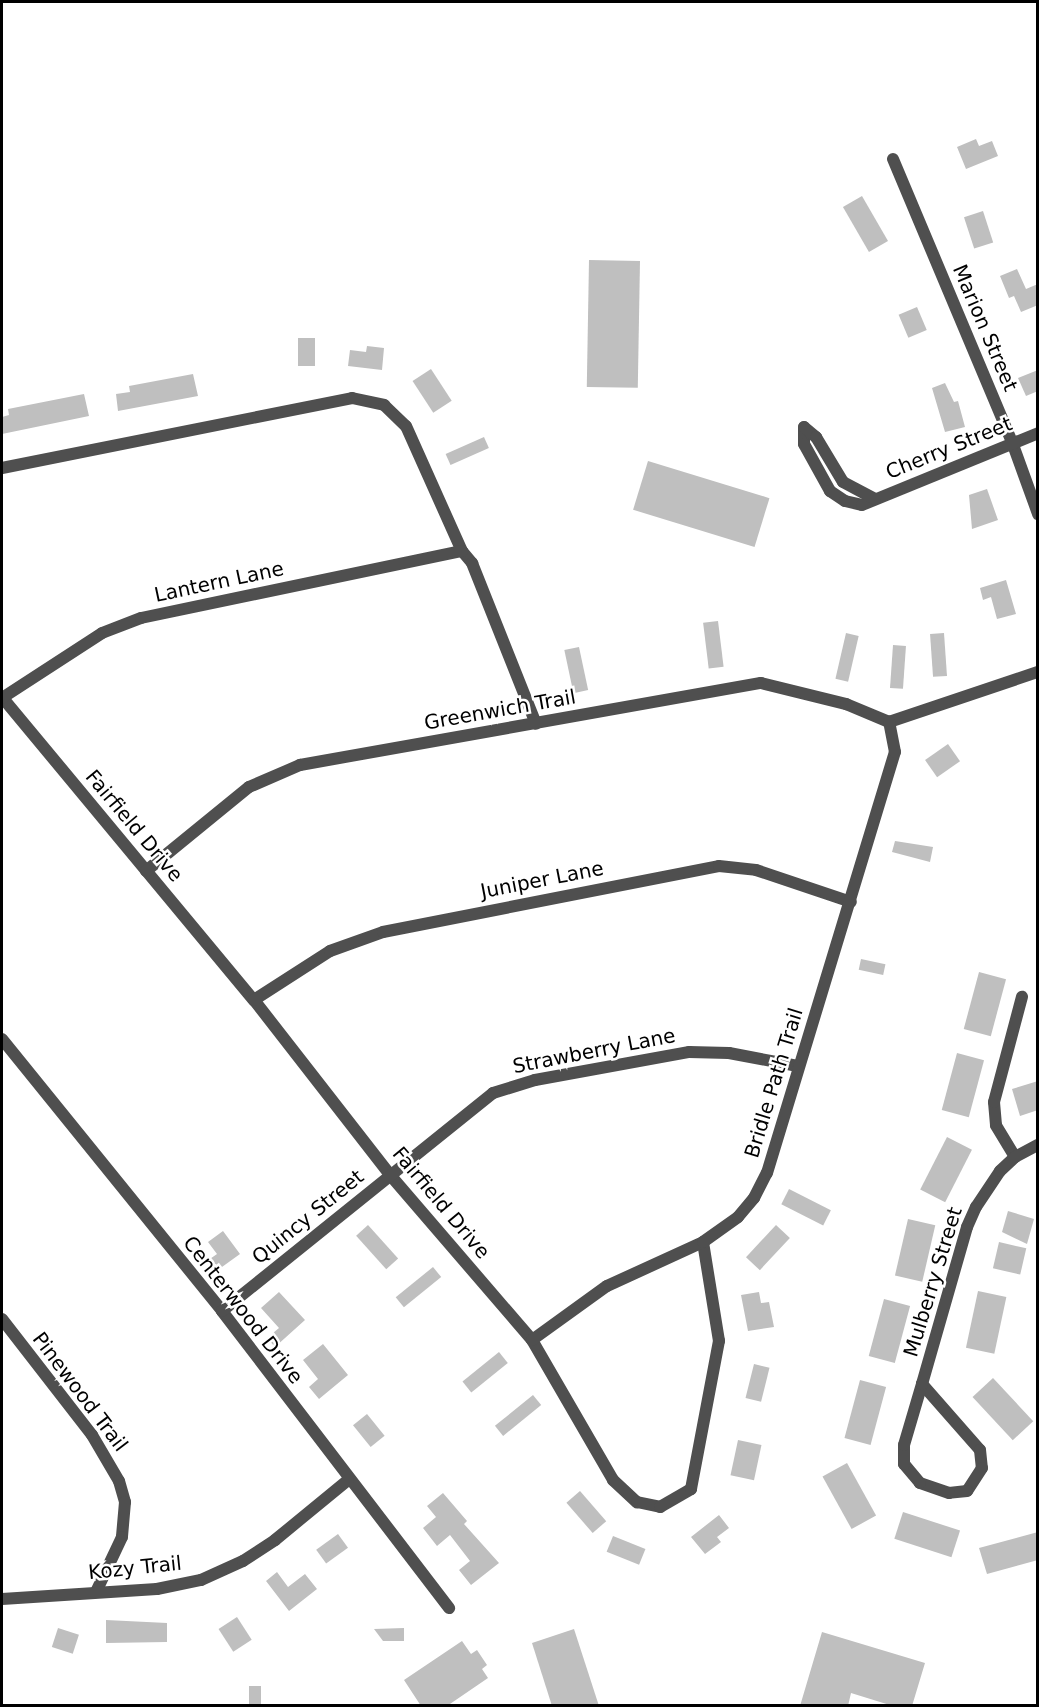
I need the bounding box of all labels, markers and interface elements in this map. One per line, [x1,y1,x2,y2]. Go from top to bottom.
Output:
street label: Marion Street [948,261,1022,395]
street label: Cherry Street [882,412,1016,484]
street label: Lantern Lane [152,557,286,607]
street label: Greenwich Trail [422,685,578,735]
street label: Fairfield Drive [80,765,188,887]
street label: Juniper Lane [478,856,606,904]
street label: Bridle Path Trail [740,1005,808,1161]
street label: Strawberry Lane [511,1023,677,1079]
street label: Fairfield Drive [387,1142,495,1264]
street label: Quincy Street [247,1165,369,1269]
street label: Mulberry Street [899,1204,967,1360]
street label: Centerwood Drive [178,1231,308,1389]
street label: Pinewood Trail [27,1328,133,1456]
street label: Kozy Trail [87,1551,183,1585]

